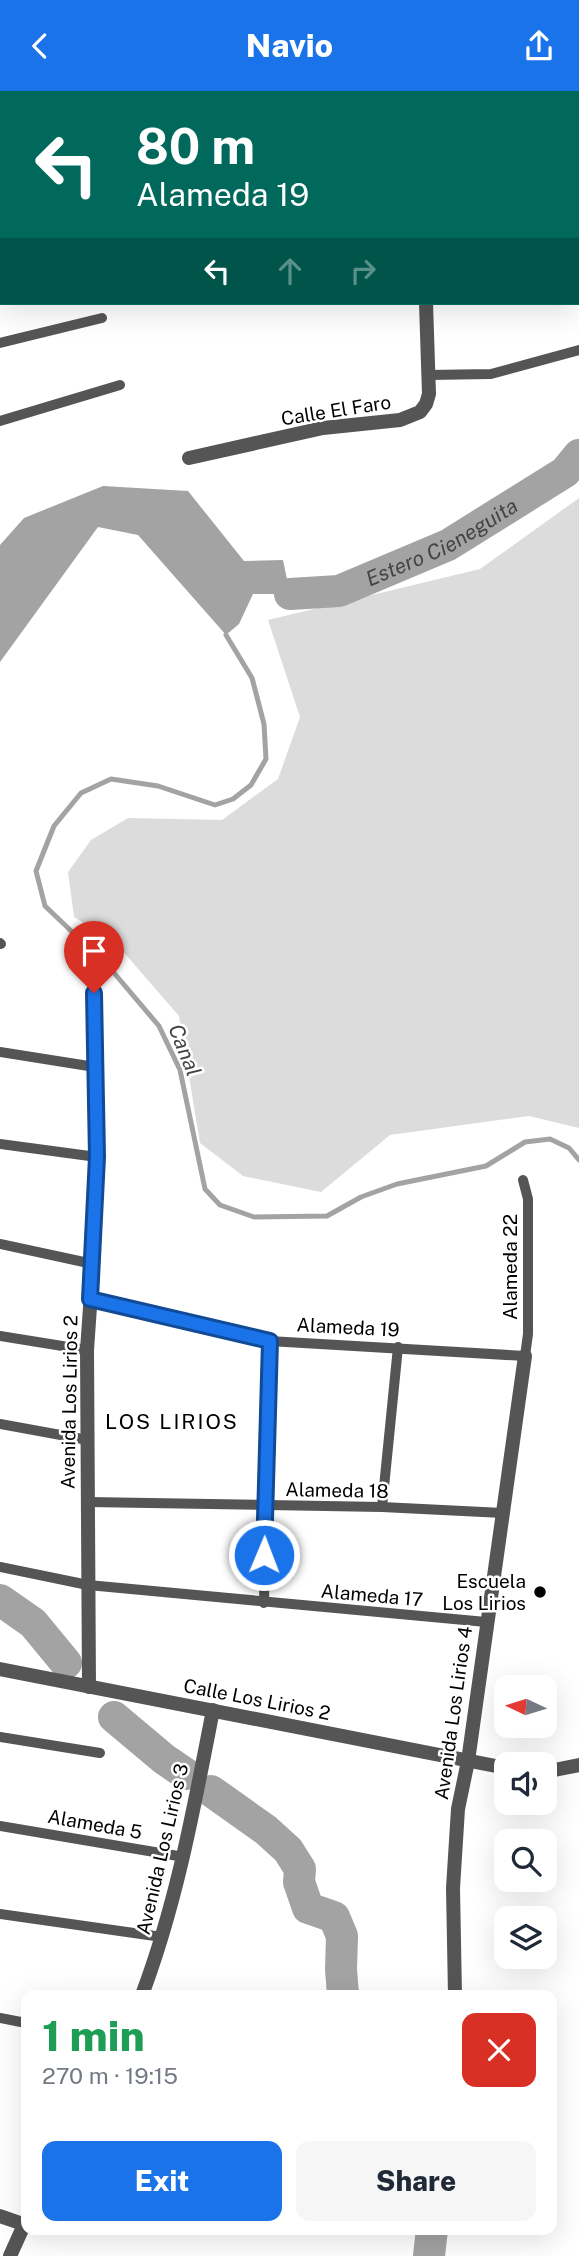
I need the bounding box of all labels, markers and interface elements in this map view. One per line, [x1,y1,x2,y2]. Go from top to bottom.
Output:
icon: back [21,27,59,65]
text: Navio [246,27,333,64]
icon: share [520,27,558,65]
text: 80 m [136,117,255,175]
icon: left [21,119,112,210]
text: Alameda 19 [136,176,309,213]
icon: left [198,252,236,290]
icon: ahead [271,252,309,290]
icon: right [344,252,382,290]
street label: Calle El Faro [279,390,393,430]
water label: Estero Cieneguita [362,492,522,591]
pin [64,921,124,993]
icon: arrive [75,932,113,970]
water label: Canal [163,1020,207,1080]
street label: Alameda 22 [499,1214,521,1320]
street label: Alameda 19 [296,1313,400,1341]
street label: Avenida Los Lirios 2 [56,1315,82,1489]
district label: LOS LIRIOS [105,1409,239,1434]
street label: Alameda 18 [285,1478,389,1502]
position arrow [227,1518,301,1592]
place label: Escuela Los Lirios [442,1570,526,1614]
street label: Alameda 17 [320,1580,424,1610]
marker: Escuela Los Lirios [532,1584,548,1600]
street label: Avenida Los Lirios 4 [430,1625,476,1801]
street label: Calle Los Lirios 2 [182,1674,332,1724]
north arrow [494,1675,556,1738]
map controls [494,1675,557,1969]
button: sound [494,1752,557,1815]
street label: Avenida Los Lirios 3 [132,1761,192,1937]
street label: Alameda 5 [46,1805,144,1843]
button: search [494,1829,557,1892]
button: layers [494,1906,557,1969]
text: 1 min [42,2011,145,2060]
button: close [462,2013,536,2087]
text: 270 m · 19:15 [42,2062,178,2089]
button: Exit [42,2141,282,2221]
button: Share [296,2141,536,2221]

